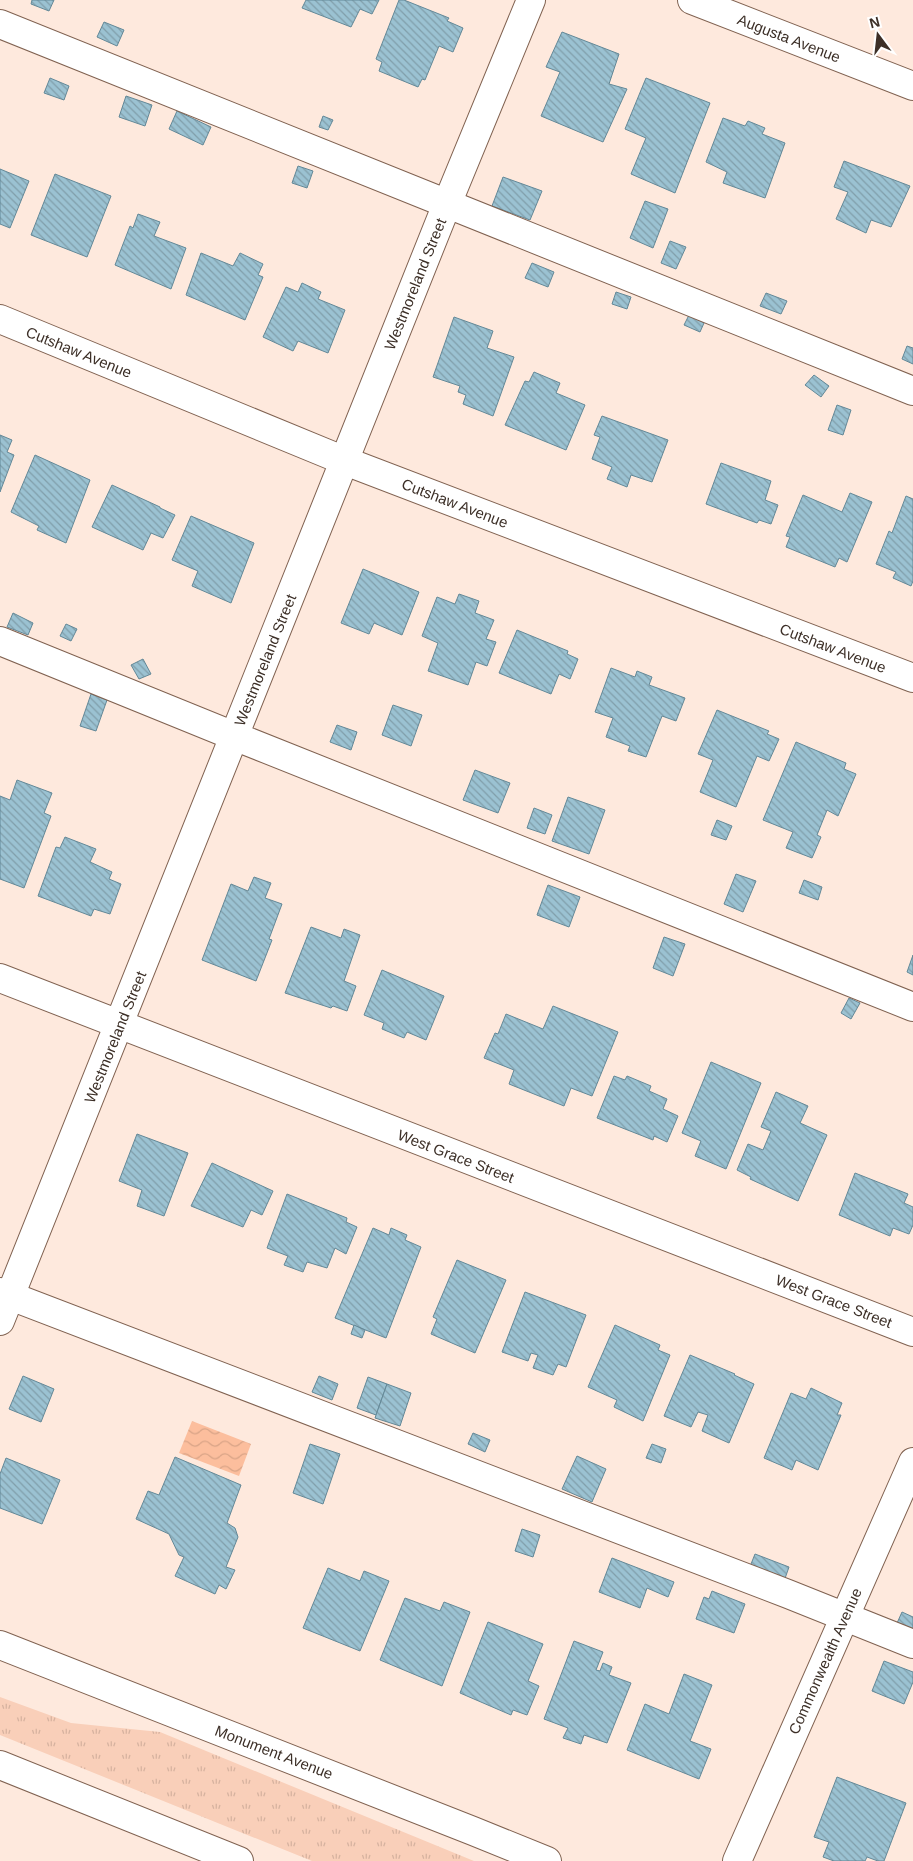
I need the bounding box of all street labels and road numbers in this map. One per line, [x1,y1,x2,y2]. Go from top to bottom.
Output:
street label: Augusta Avenue [735,11,843,65]
street label: Westmoreland Street [381,215,450,352]
street label: Cutshaw Avenue [24,323,134,381]
street label: Cutshaw Avenue [400,475,510,531]
street label: Westmoreland Street [231,591,300,728]
street label: Cutshaw Avenue [778,620,888,676]
street label: Westmoreland Street [81,968,150,1105]
street label: West Grace Street [395,1126,517,1186]
street label: West Grace Street [773,1271,895,1331]
street label: Commonwealth Avenue [785,1585,865,1737]
street label: Monument Avenue [213,1722,335,1782]

